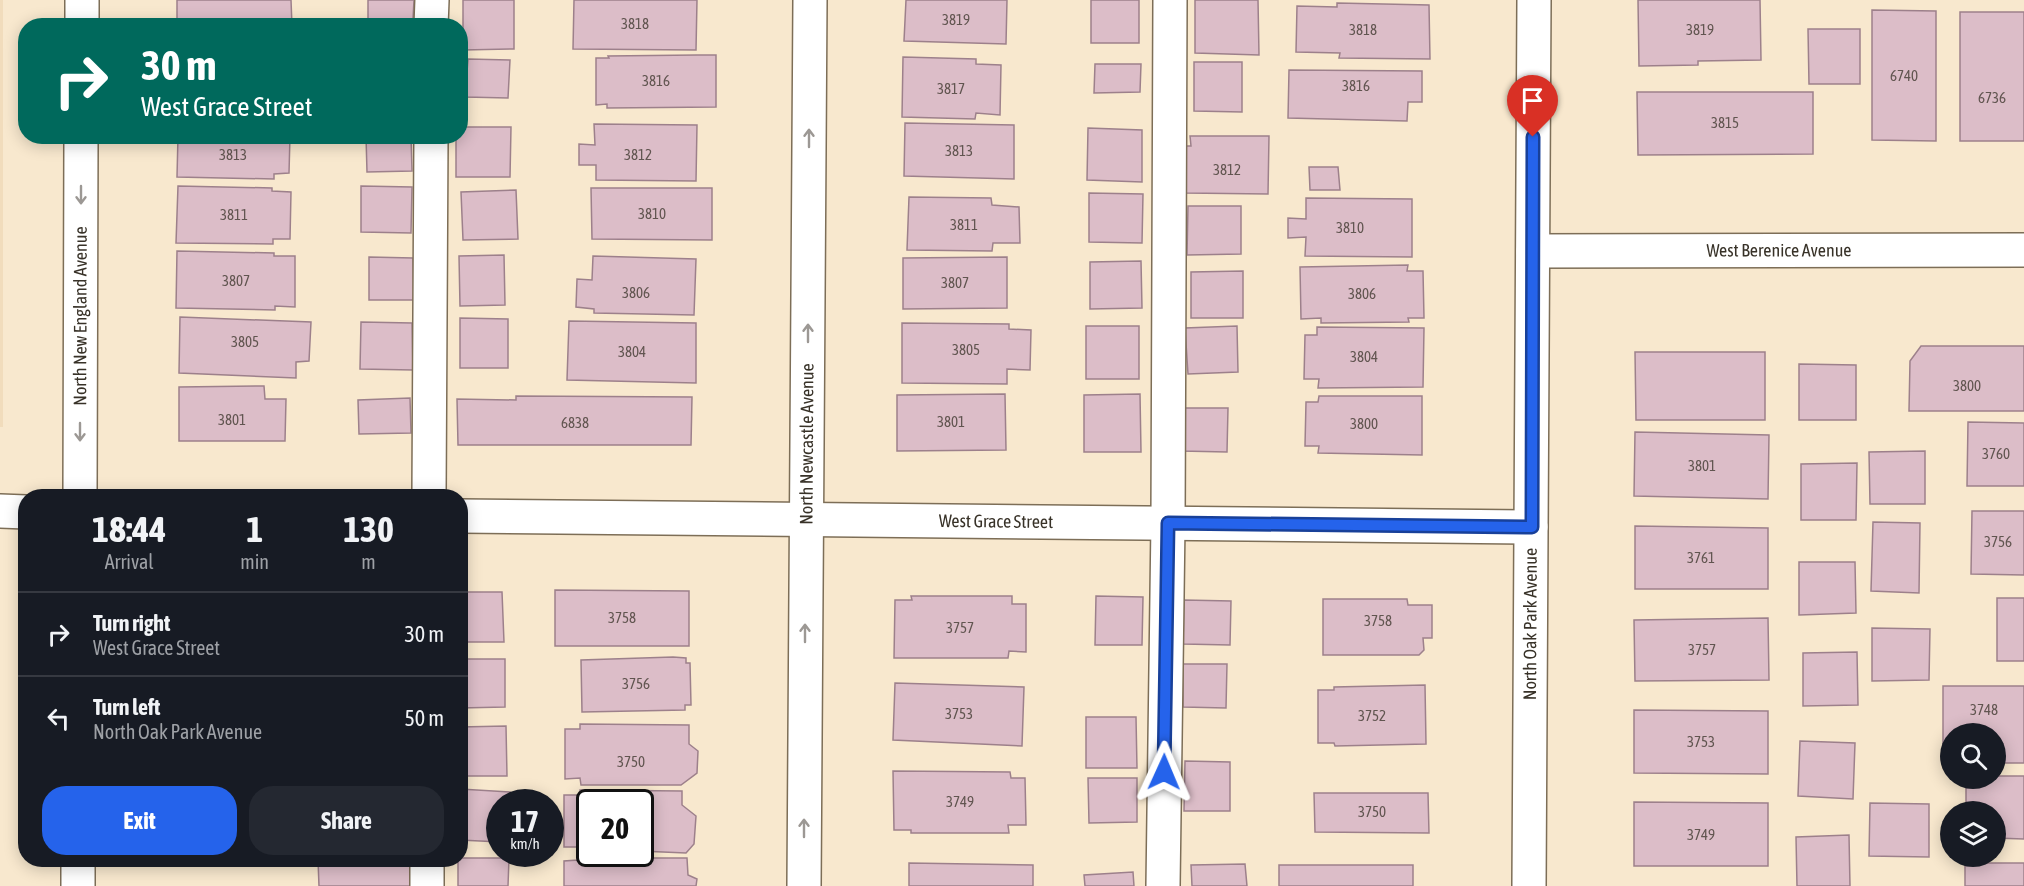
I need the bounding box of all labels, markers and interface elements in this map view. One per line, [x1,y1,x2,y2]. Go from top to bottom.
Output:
house number: 3819 [942,11,970,28]
house number: 3818 [621,15,649,32]
house number: 3818 [1349,21,1377,38]
house number: 3819 [1686,21,1714,38]
text: 30 m [141,41,216,89]
icon: right [42,42,120,120]
house number: 6740 [1890,67,1918,84]
house number: 3816 [642,72,670,89]
pin [1507,75,1558,137]
house number: 3816 [1342,77,1370,94]
house number: 3817 [937,80,965,97]
icon: arrive [1516,84,1549,117]
house number: 6736 [1978,89,2006,106]
text: West Grace Street [141,91,313,122]
house number: 3815 [1711,114,1739,131]
one-way arrow [803,128,815,148]
house number: 3813 [945,142,973,159]
house number: 3813 [219,146,247,163]
house number: 3812 [624,146,652,163]
house number: 3812 [1213,161,1241,178]
one-way arrow [75,184,87,204]
house number: 3810 [638,205,666,222]
house number: 3811 [220,206,248,223]
house number: 3811 [950,216,978,233]
house number: 3810 [1336,219,1364,236]
street label: North New England Avenue [69,226,91,406]
street label: West Berenice Avenue [1706,239,1852,261]
house number: 3807 [222,272,250,289]
house number: 3807 [941,274,969,291]
house number: 3806 [622,284,650,301]
house number: 3806 [1348,285,1376,302]
one-way arrow [802,323,814,343]
house number: 3805 [231,333,259,350]
house number: 3805 [952,341,980,358]
house number: 3804 [618,343,646,360]
house number: 3804 [1350,348,1378,365]
street label: North Newcastle Avenue [795,363,818,525]
house number: 3800 [1953,377,1981,394]
house number: 3801 [218,411,246,428]
house number: 3801 [937,413,965,430]
house number: 6838 [561,414,589,431]
house number: 3800 [1350,415,1378,432]
one-way arrow [74,421,86,441]
house number: 3760 [1982,445,2010,462]
house number: 3801 [1688,457,1716,474]
text: 18:44 [92,508,166,550]
text: 1 [246,508,263,550]
text: 130 [343,508,394,550]
street label: West Grace Street [939,510,1053,532]
house number: 3756 [1984,533,2012,550]
street label: North Oak Park Avenue [1519,548,1541,700]
house number: 3761 [1687,549,1715,566]
text: Arrival [105,550,154,573]
text: min [240,550,269,573]
text: m [361,550,376,573]
house number: 3758 [608,609,636,626]
text: Turn right [93,610,170,636]
house number: 3758 [1364,612,1392,629]
icon: right [42,618,75,651]
house number: 3757 [946,619,974,636]
text: 30 m [404,621,444,647]
one-way arrow [800,623,811,643]
text: West Grace Street [93,636,220,659]
house number: 3757 [1688,641,1716,658]
house number: 3756 [622,675,650,692]
text: Turn left [93,694,160,720]
house number: 3748 [1970,701,1998,718]
icon: left [42,702,75,735]
text: 50 m [404,705,444,731]
house number: 3753 [945,705,973,722]
house number: 3752 [1358,707,1386,724]
text: North Oak Park Avenue [93,720,262,743]
map controls [1940,723,2006,867]
button: search [1940,723,2006,789]
house number: 3753 [1687,733,1715,750]
position arrow [1132,740,1196,804]
house number: 3750 [617,753,645,770]
button: Exit [42,786,237,855]
button: Share [249,786,444,855]
speed limit sign: 20 [576,789,654,867]
house number: 3749 [946,793,974,810]
button: layers [1940,801,2006,867]
house number: 3750 [1358,803,1386,820]
text: 17 [511,804,539,838]
one-way arrow [798,818,810,838]
house number: 3749 [1687,826,1715,843]
text: km/h [510,835,540,852]

